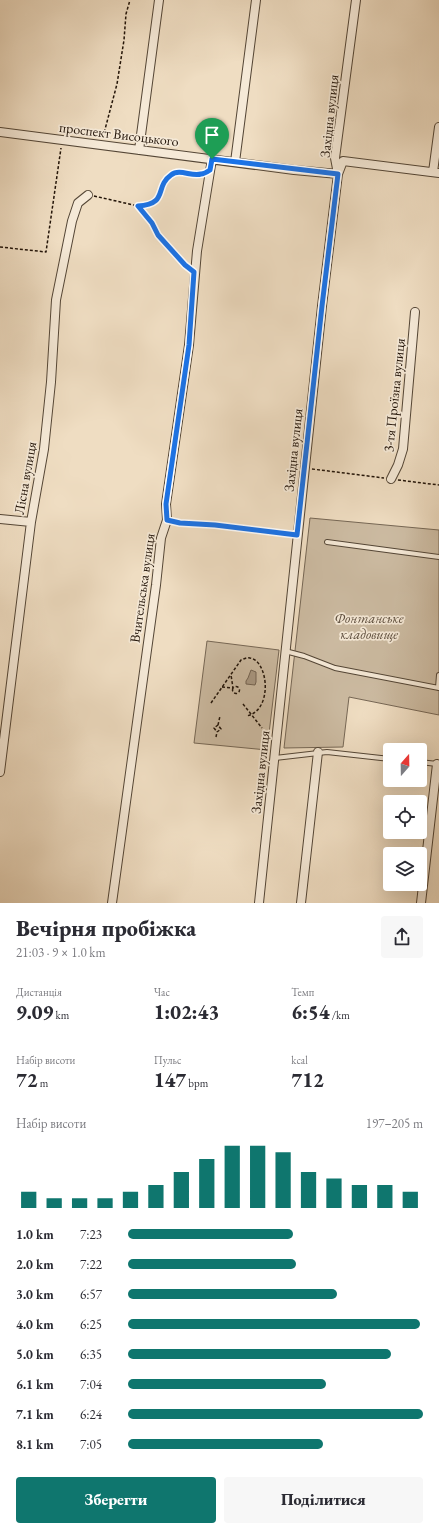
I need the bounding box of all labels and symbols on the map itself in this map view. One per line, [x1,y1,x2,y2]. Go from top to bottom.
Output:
street label: Західна вулиця [316,74,342,158]
street label: проспект Висоцького [58,118,180,150]
pin [195,118,229,159]
street label: 3-тя Проїзна вулиця [379,337,409,453]
street label: Західна вулиця [280,408,306,492]
street label: Лісна вулиця [10,440,40,516]
street label: Вчительська вулиця [125,532,159,644]
park label: Фонтанське кладовище [334,609,404,643]
street label: Західна вулиця [247,730,273,814]
north arrow [383,743,427,787]

